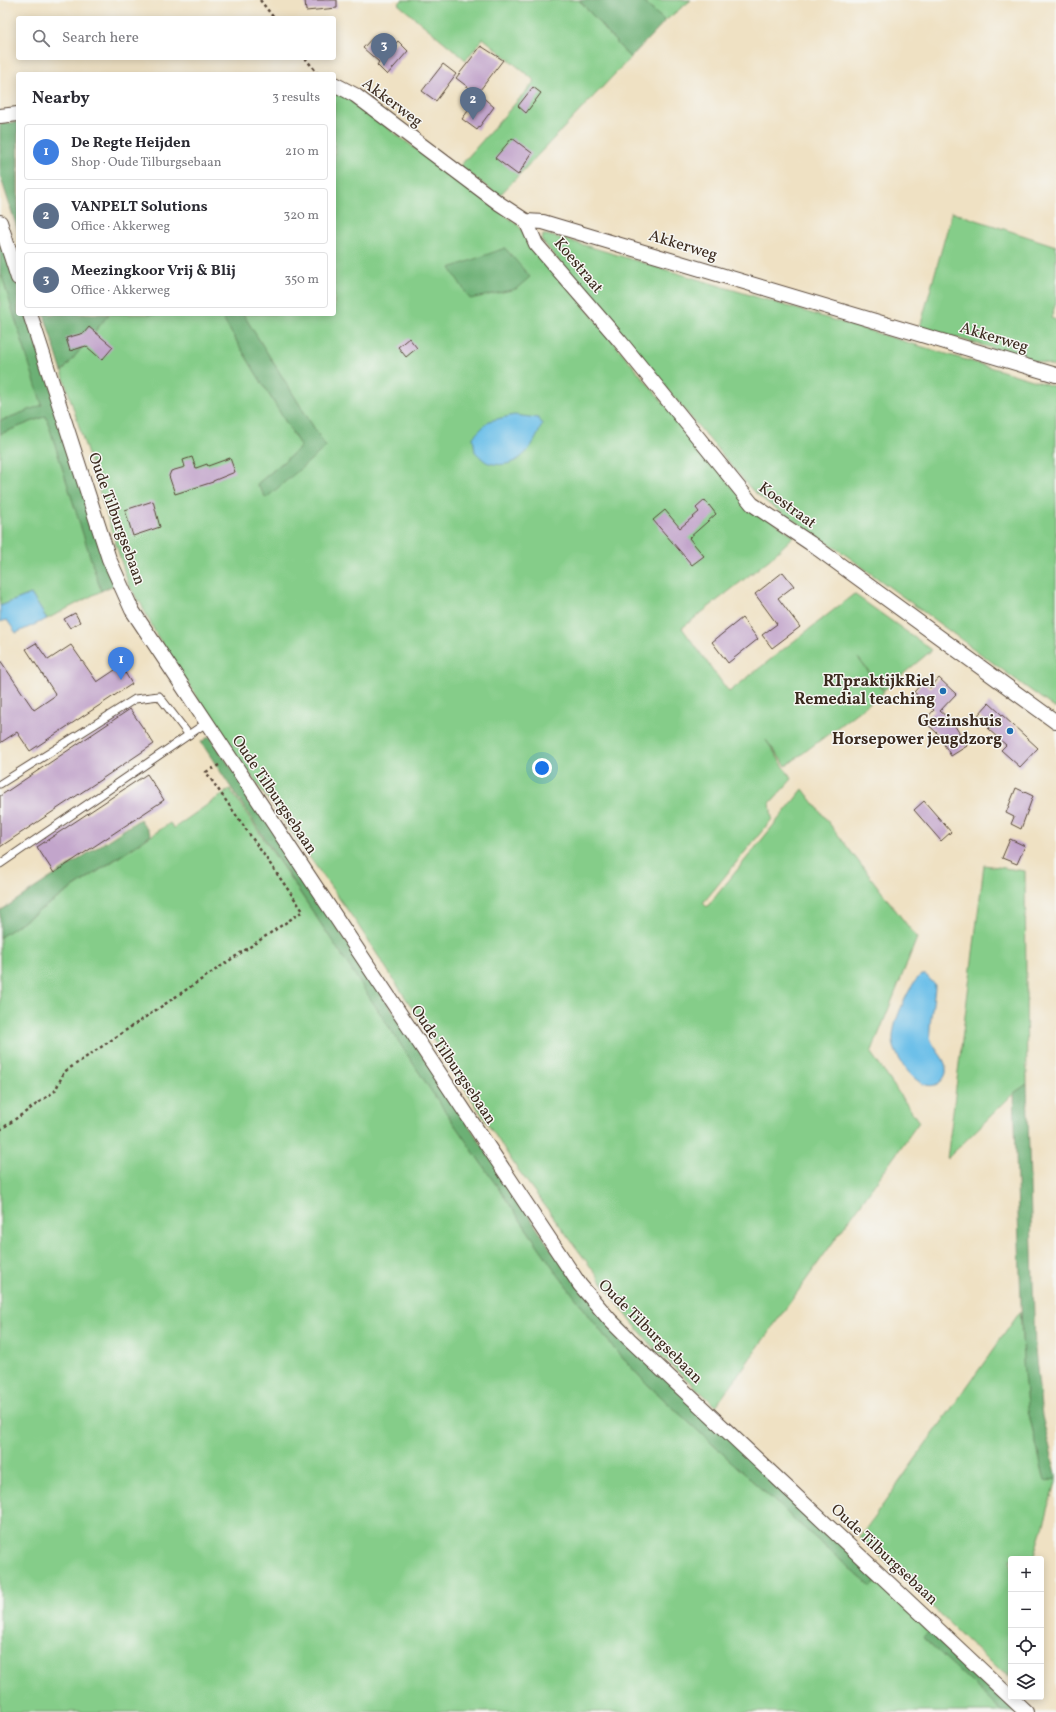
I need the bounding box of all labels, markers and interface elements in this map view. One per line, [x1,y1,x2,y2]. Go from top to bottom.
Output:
search box [16,16,336,60]
icon: search [30,27,52,49]
text: Search here [62,28,139,49]
pin: 3 [371,33,397,66]
street label: Akkerweg [357,73,427,133]
text: Nearby [32,87,90,110]
pin: 2 [460,87,486,120]
text: 3 results [272,89,320,107]
text: De Regte Heijden [71,133,191,154]
text: 1 [43,143,49,161]
text: 210 m [285,143,319,161]
text: Shop · Oude Tilburgsebaan [71,154,221,172]
text: VANPELT Solutions [71,197,208,218]
text: 2 [43,207,49,225]
text: 320 m [284,207,319,225]
text: Office · Akkerweg [71,218,170,236]
street label: Akkerweg [646,225,720,267]
street label: Koestraat [548,233,608,299]
text: Meezingkoor Vrij & Blij [71,261,236,282]
text: 3 [43,271,49,289]
text: 350 m [284,271,319,289]
text: Office · Akkerweg [71,282,170,300]
street label: Akkerweg [957,317,1031,359]
street label: Oude Tilburgsebaan [82,450,150,588]
street label: Koestraat [754,477,821,535]
pin: 1 [108,647,134,680]
place label: RTpraktijkRiel Remedial teaching [794,671,936,711]
marker: RTpraktijkRiel Remedial teaching [938,686,948,696]
place label: Gezinshuis Horsepower jeugdzorg [832,711,1002,751]
marker: Gezinshuis Horsepower jeugdzorg [1005,726,1015,736]
street label: Oude Tilburgsebaan [226,731,322,859]
your location [532,758,552,778]
street label: Oude Tilburgsebaan [405,1001,501,1129]
street label: Oude Tilburgsebaan [593,1275,707,1389]
street label: Oude Tilburgsebaan [825,1499,943,1611]
map controls [1008,1556,1044,1700]
button: + [1008,1556,1044,1592]
button: − [1008,1592,1044,1628]
button: locate [1008,1628,1044,1664]
button: layers [1008,1664,1044,1700]

